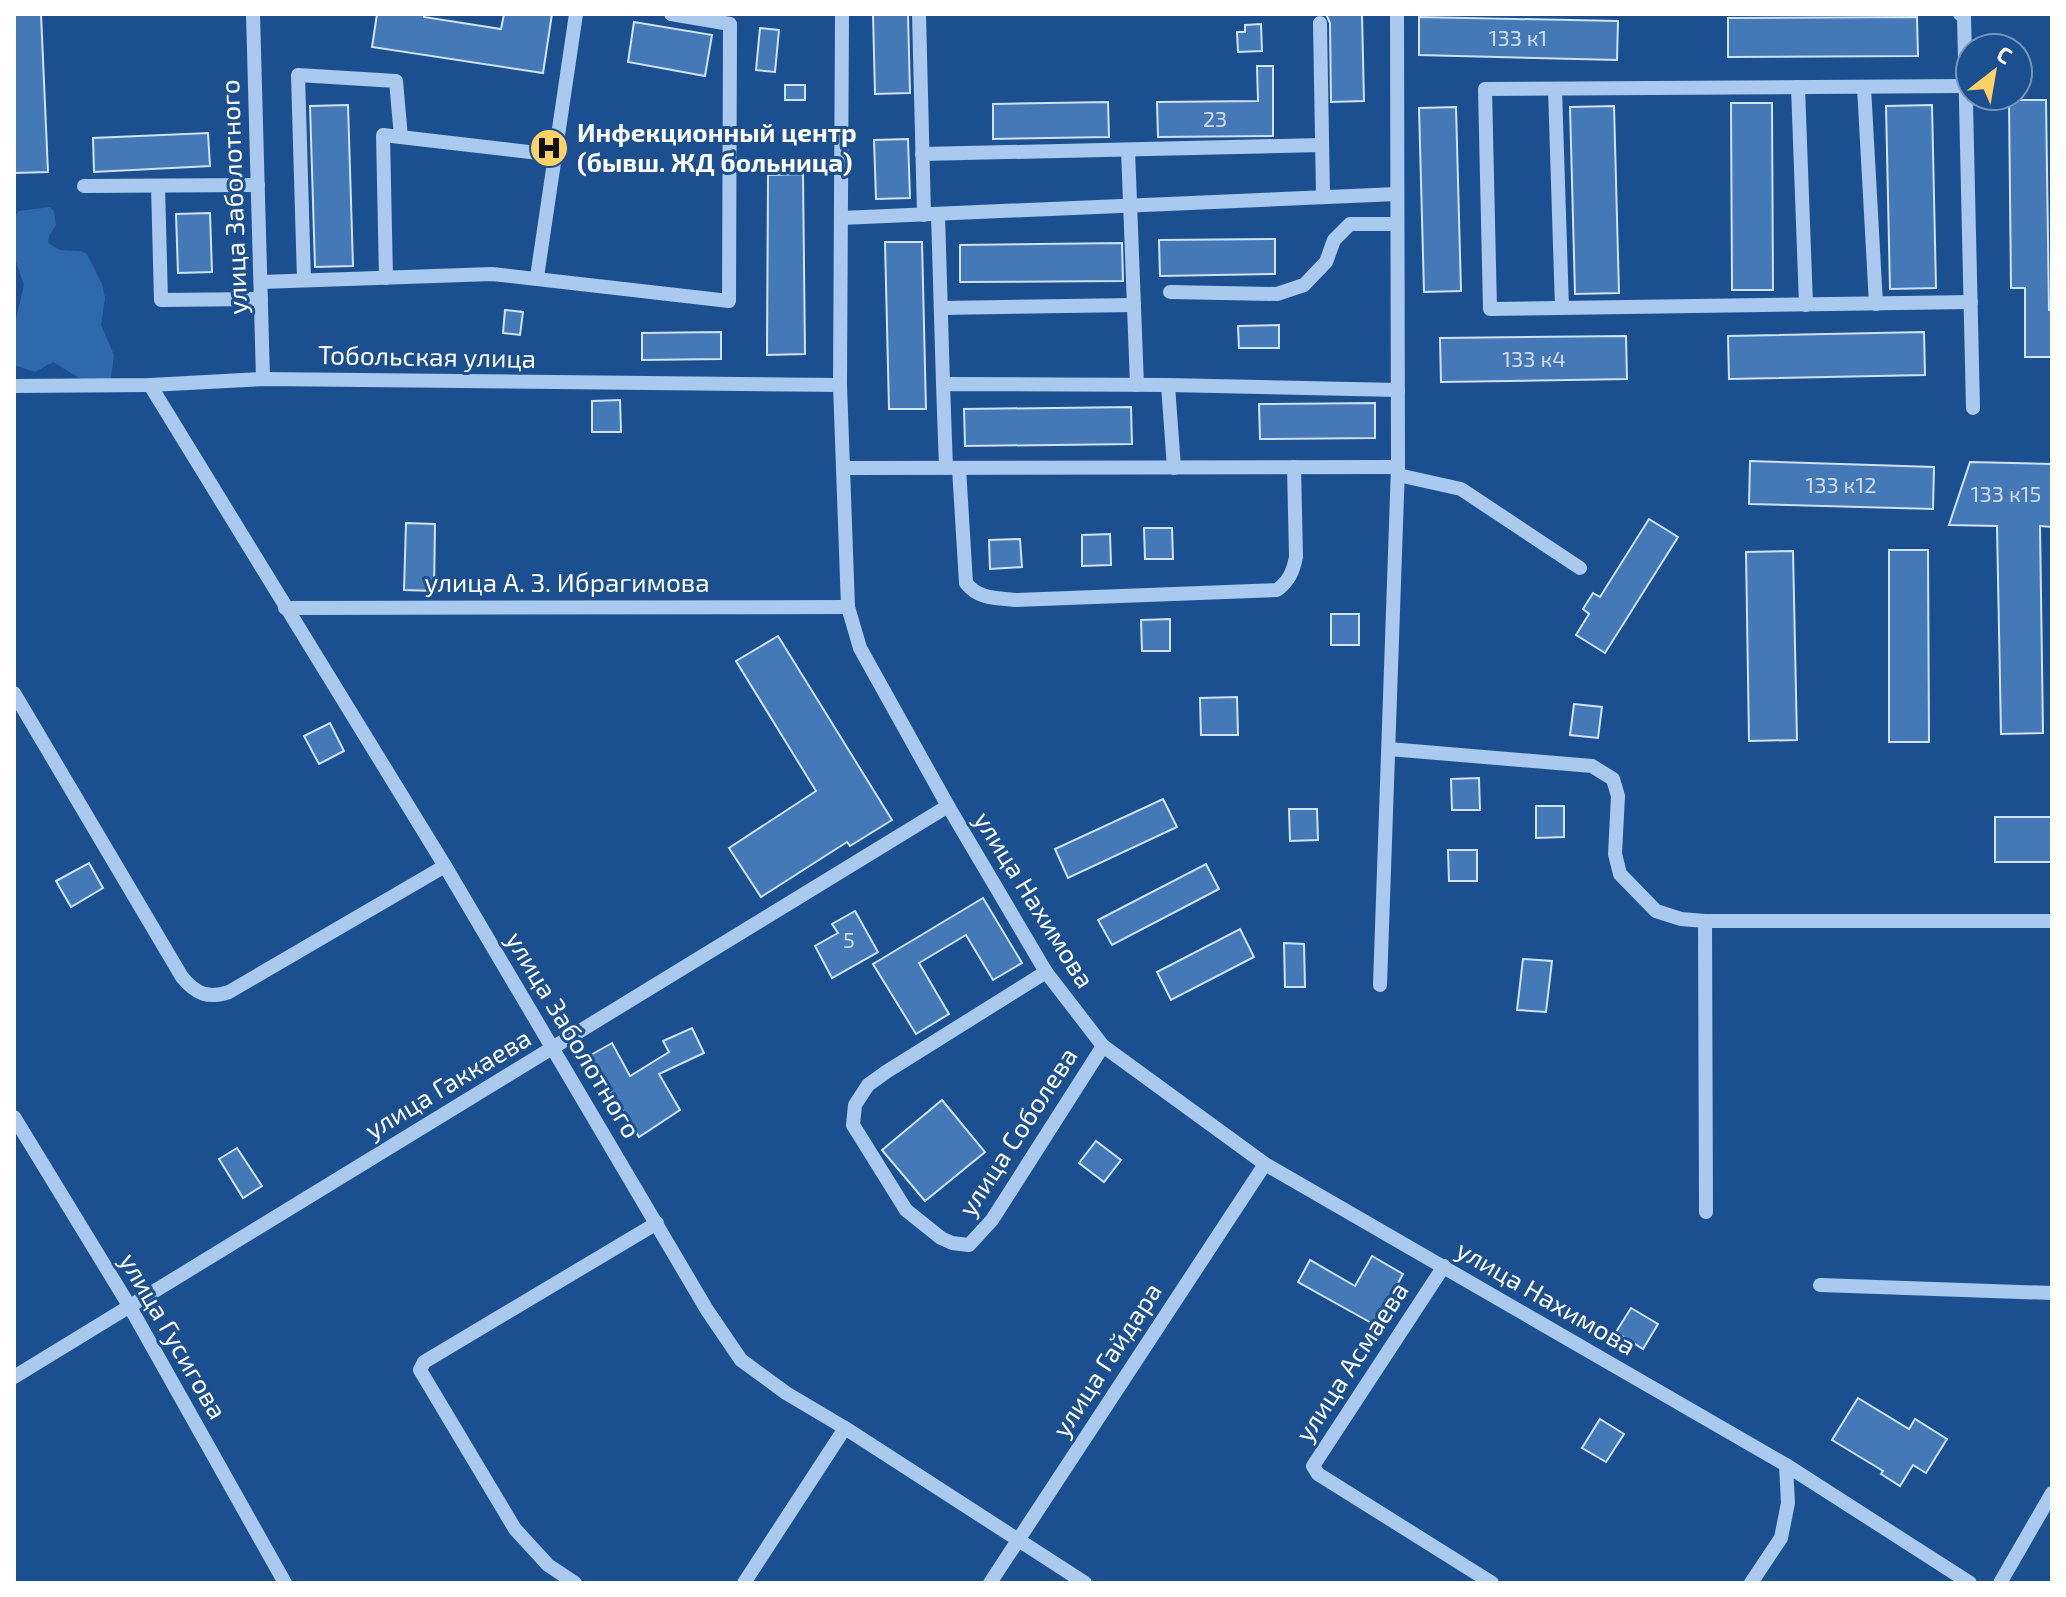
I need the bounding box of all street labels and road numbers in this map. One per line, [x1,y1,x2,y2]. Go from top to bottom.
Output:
street label: улица Заболотного [213,79,253,315]
street label: Тобольская улица [318,338,536,374]
street label: улица А. З. Ибрагимова [424,566,710,598]
street label: улица Нахимова [968,805,1102,994]
street label: улица Заболотного [500,925,648,1144]
street label: улица Гаккаева [359,1021,536,1145]
street label: улица Соболева [951,1041,1084,1222]
street label: улица Нахимова [1451,1233,1642,1362]
street label: улица Гусигова [113,1247,234,1424]
street label: улица Гайдара [1044,1276,1168,1443]
street label: улица Асмаева [1288,1276,1415,1447]

